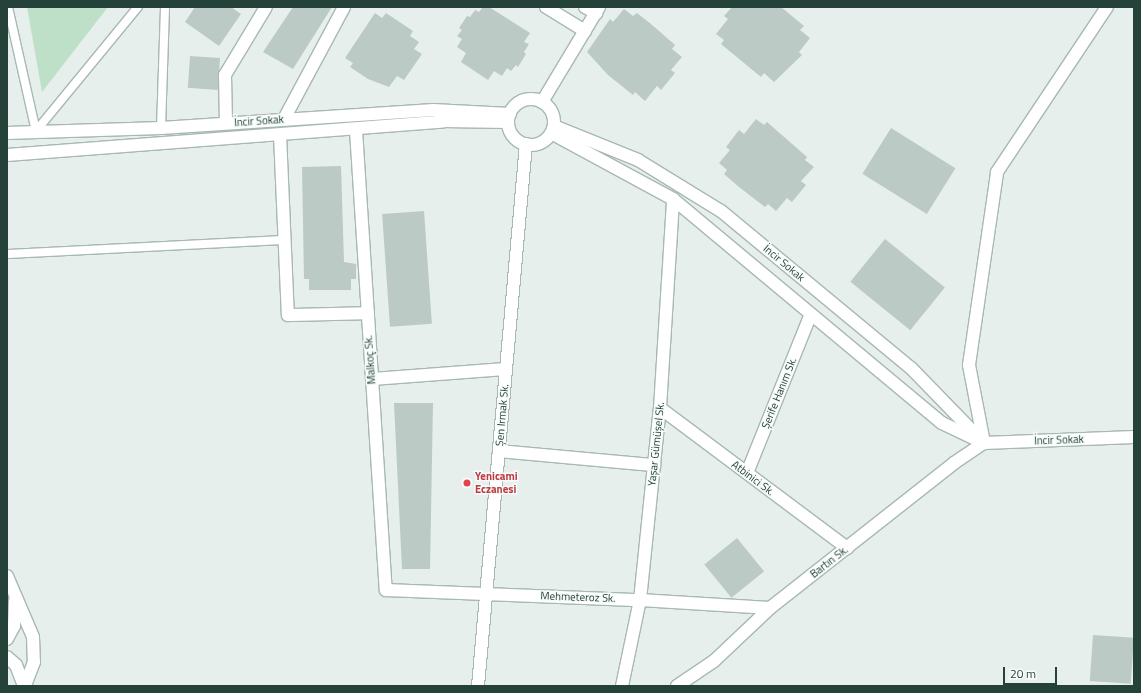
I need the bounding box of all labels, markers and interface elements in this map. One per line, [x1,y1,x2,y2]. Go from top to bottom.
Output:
street label: İncir Sokak [234,113,284,129]
street label: İncir Sokak [761,242,807,284]
street label: Malkoç Sk. [362,335,378,385]
street label: Şerife Hanım Sk. [759,355,799,431]
street label: Şen Irmak Sk. [493,383,511,447]
street label: Yaşar Gümüşel Sk. [645,401,667,487]
street label: İncir Sokak [1034,433,1084,447]
street label: Atbinici Sk. [729,458,777,498]
place label: Yenicami Eczanesi [475,470,517,496]
marker: Yenicami Eczanesi [462,478,472,488]
street label: Bartın Sk. [807,543,851,581]
street label: Mehmeteroz Sk. [540,589,616,605]
scale bar [1005,659,1059,685]
text: 20 m [1010,664,1036,683]

